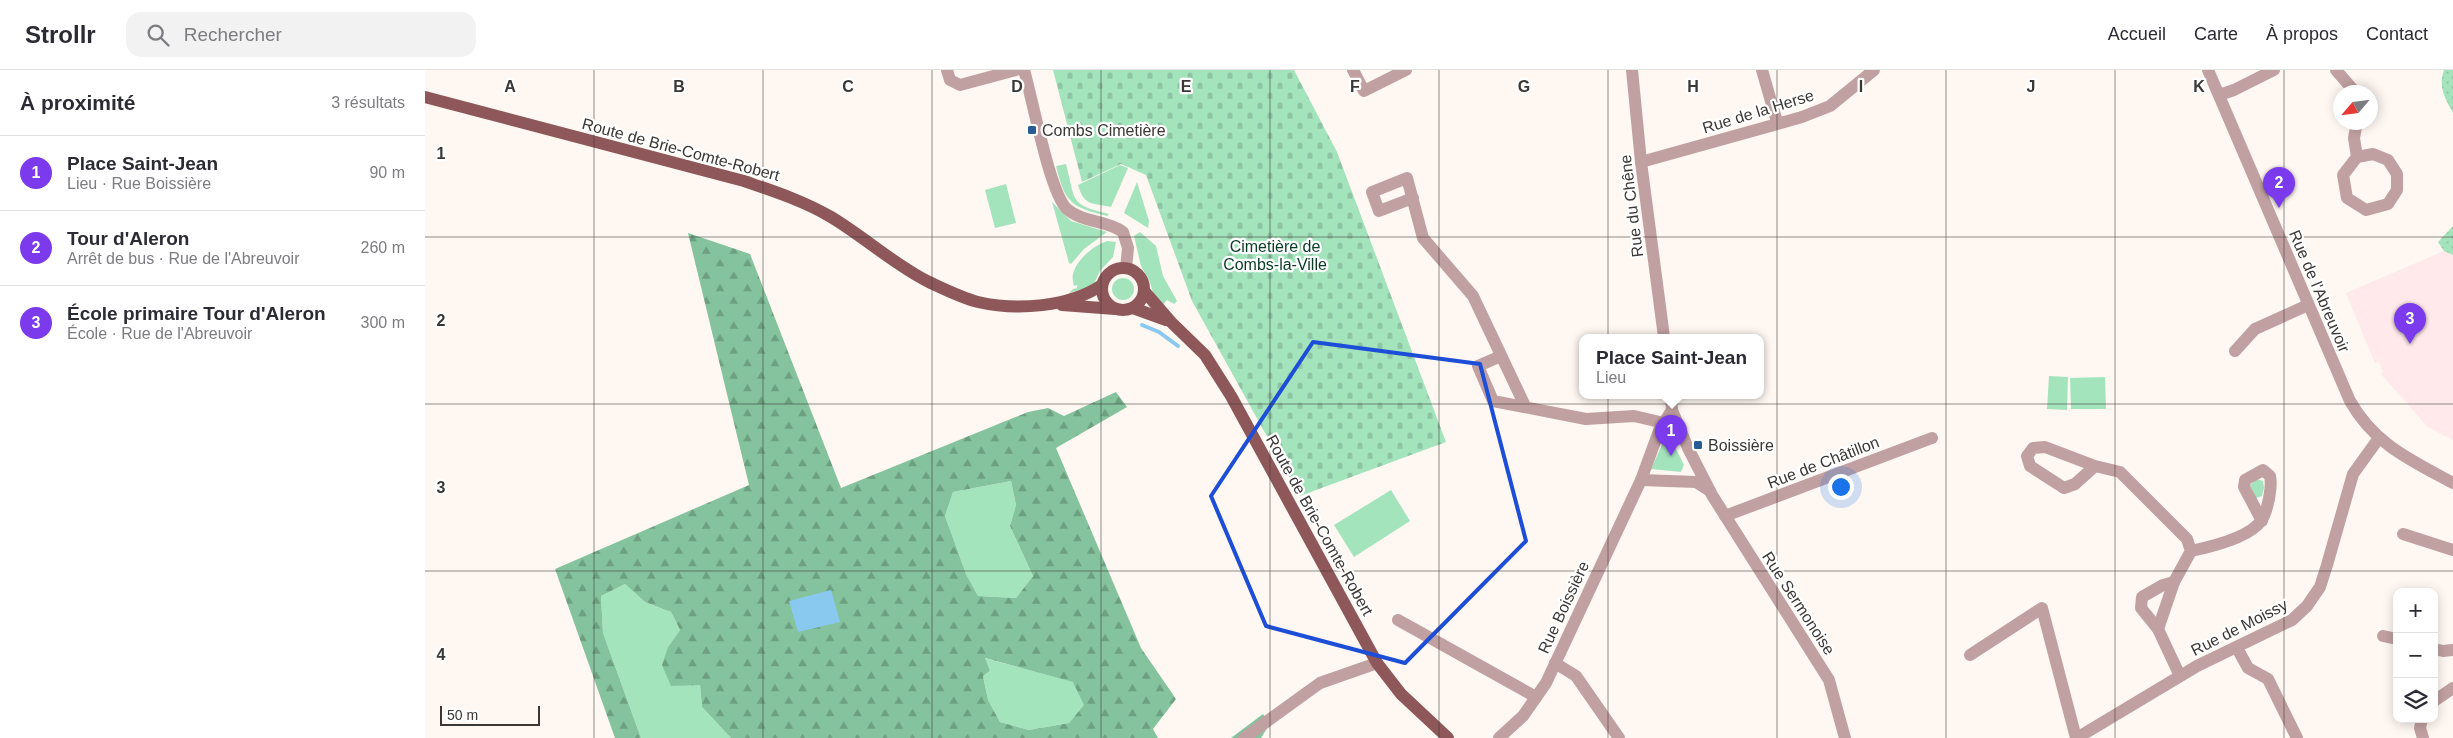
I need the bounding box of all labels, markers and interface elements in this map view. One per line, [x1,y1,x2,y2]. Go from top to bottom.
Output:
search box [126,12,476,57]
text: Strollr [25,21,96,48]
icon: search [144,21,172,49]
text: Rechercher [184,24,282,45]
text: Accueil [2108,24,2166,44]
text: Carte [2194,24,2238,44]
text: À propos [2266,24,2338,44]
text: Contact [2366,24,2428,44]
text: A [504,78,516,95]
text: B [673,78,685,95]
text: C [842,78,854,95]
text: D [1011,78,1023,95]
text: E [1181,78,1192,95]
text: F [1350,78,1360,95]
text: G [1518,78,1530,95]
text: H [1687,78,1699,95]
text: I [1859,78,1863,95]
text: J [2027,78,2035,95]
text: K [2193,78,2205,95]
north arrow [2333,85,2378,130]
street label: Rue de la Herse [1700,86,1816,137]
text: À proximité [20,91,136,114]
text: 3 résultats [331,94,405,111]
street label: Route de Brie-Comte-Robert [580,115,782,184]
place label: Combs Cimetière [1042,122,1166,139]
marker: Combs Cimetière [1026,124,1038,136]
text: 1 [437,145,446,162]
text: Place Saint-Jean [67,153,218,174]
street label: Rue du Chêne [1617,154,1646,258]
text: 1 [32,164,40,181]
text: 90 m [369,164,405,181]
pin: 2 [2263,167,2295,208]
text: Lieu · Rue Boissière [67,175,211,192]
text: Tour d'Aleron [67,228,189,249]
street label: Rue de l'Abreuvoir [2286,228,2353,355]
park label: Cimetière de Combs-la-Ville [1223,238,1327,273]
text: 2 [32,239,40,256]
text: 260 m [361,239,405,256]
text: Arrêt de bus · Rue de l'Abreuvoir [67,250,300,267]
text: École primaire Tour d'Aleron [67,303,326,324]
pin: 3 [2394,303,2426,344]
text: 2 [437,312,446,329]
text: 3 [32,314,40,331]
text: 300 m [361,314,405,331]
text: École · Rue de l'Abreuvoir [67,325,252,342]
popup [1579,334,1764,399]
text: Place Saint-Jean [1596,347,1747,368]
text: Lieu [1596,369,1626,386]
pin: 1 [1655,415,1687,456]
street label: Route de Brie-Comte-Robert [1263,432,1377,619]
street label: Rue de Châtillon [1765,433,1881,492]
place label: Boissière [1708,437,1774,454]
marker: Boissière [1692,439,1704,451]
your location [1828,474,1854,500]
text: 3 [437,479,446,496]
street label: Rue Sermonoise [1759,549,1838,658]
street label: Rue Boissière [1535,558,1592,656]
map controls [2393,588,2438,723]
button: + [2393,588,2438,633]
street label: Rue de Moissy [2188,596,2290,659]
button: − [2393,633,2438,678]
text: 4 [437,646,446,663]
button: layers [2393,678,2438,723]
scale bar [440,703,540,726]
text: 50 m [447,707,478,723]

